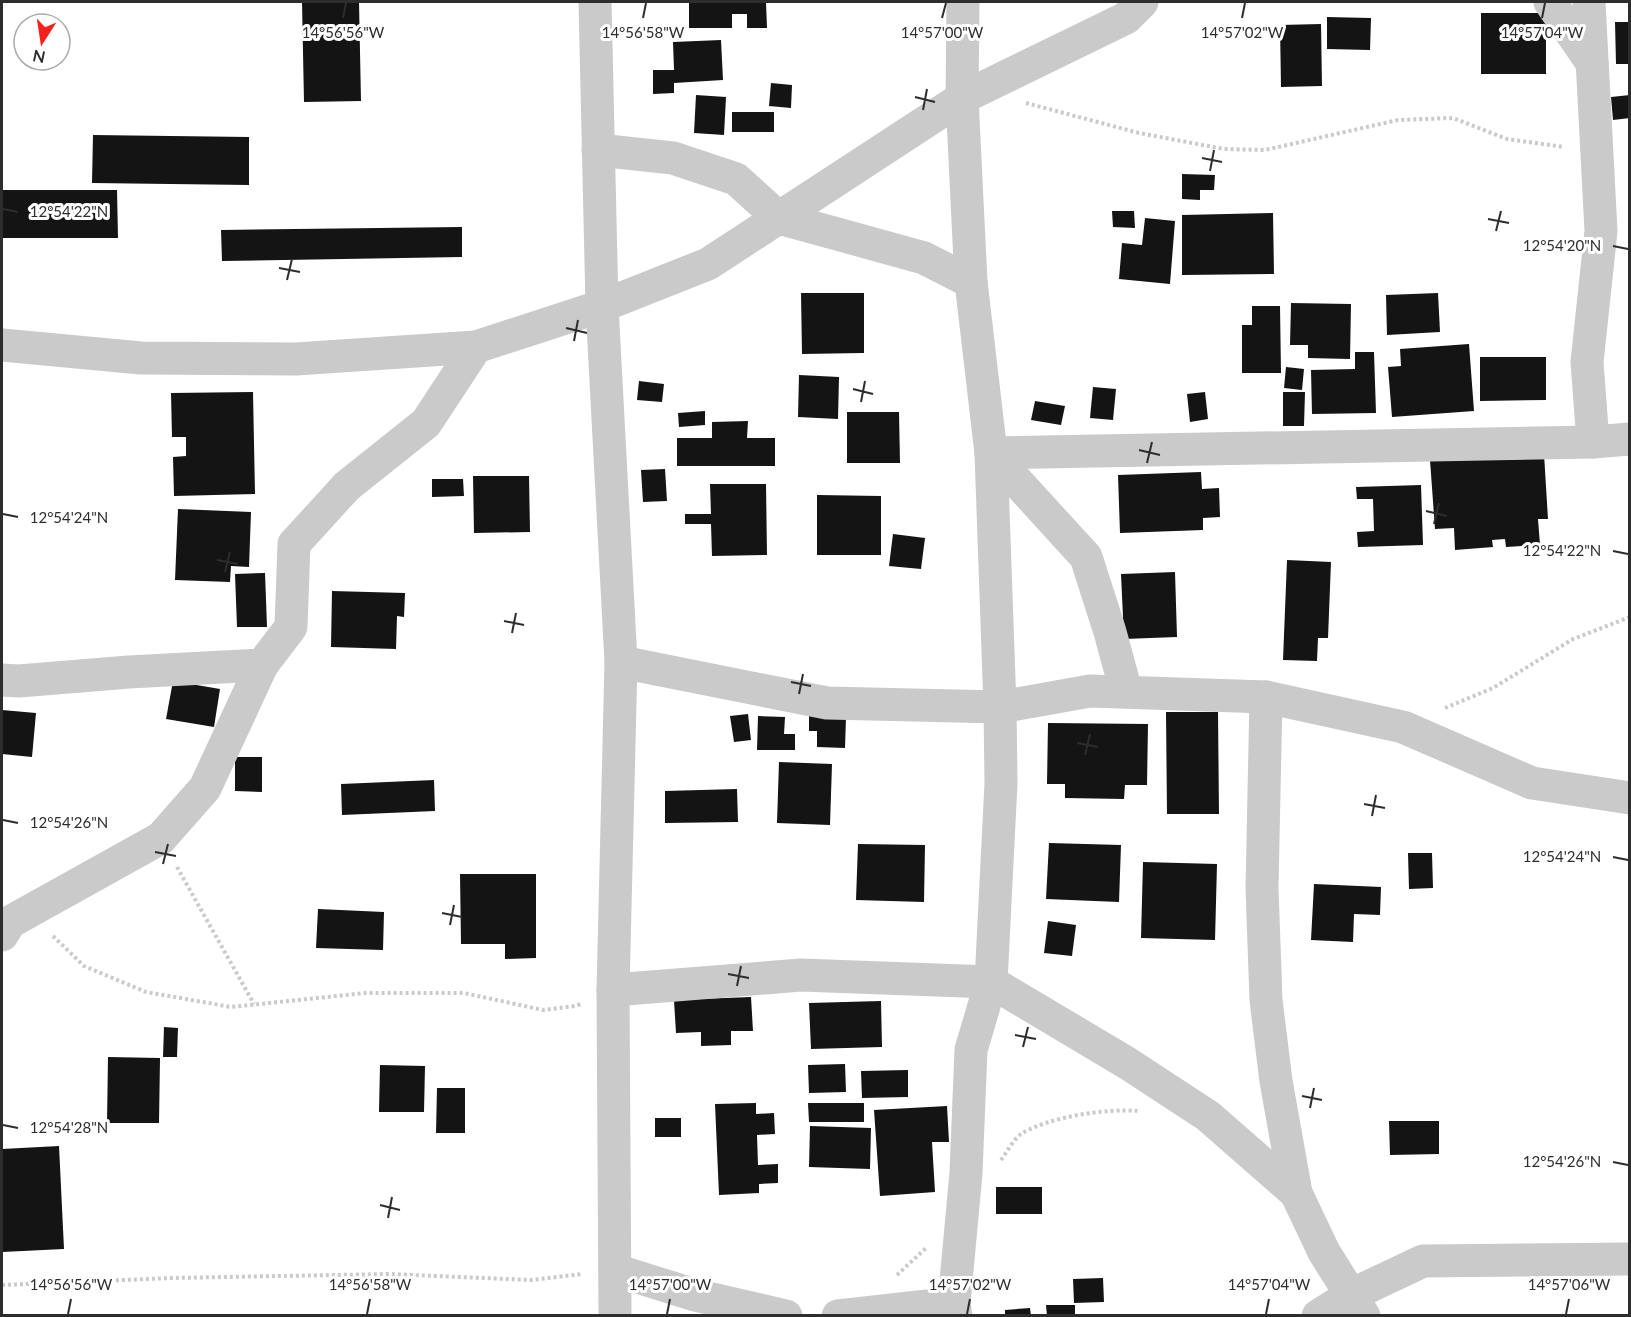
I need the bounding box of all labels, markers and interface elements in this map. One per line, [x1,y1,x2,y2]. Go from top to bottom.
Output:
north arrow [12,12,72,72]
text: 14°56'56"W [302,23,385,41]
text: 14°56'58"W [602,23,685,41]
text: 14°57'00"W [901,23,984,41]
text: 14°57'02"W [1201,23,1284,41]
text: 14°57'04"W [1501,23,1584,41]
text: N [31,47,47,68]
text: 12°54'22"N [30,202,108,220]
text: 12°54'20"N [1523,236,1601,254]
text: 12°54'24"N [30,508,108,526]
text: 12°54'22"N [1523,541,1601,559]
text: 12°54'26"N [30,813,108,831]
text: 12°54'24"N [1523,847,1601,865]
text: 12°54'28"N [30,1118,108,1136]
text: 12°54'26"N [1523,1152,1601,1170]
text: 14°56'56"W [30,1275,113,1293]
text: 14°56'58"W [329,1275,412,1293]
text: 14°57'00"W [629,1275,712,1293]
text: 14°57'02"W [929,1275,1012,1293]
text: 14°57'04"W [1228,1275,1311,1293]
text: 14°57'06"W [1528,1275,1611,1293]

